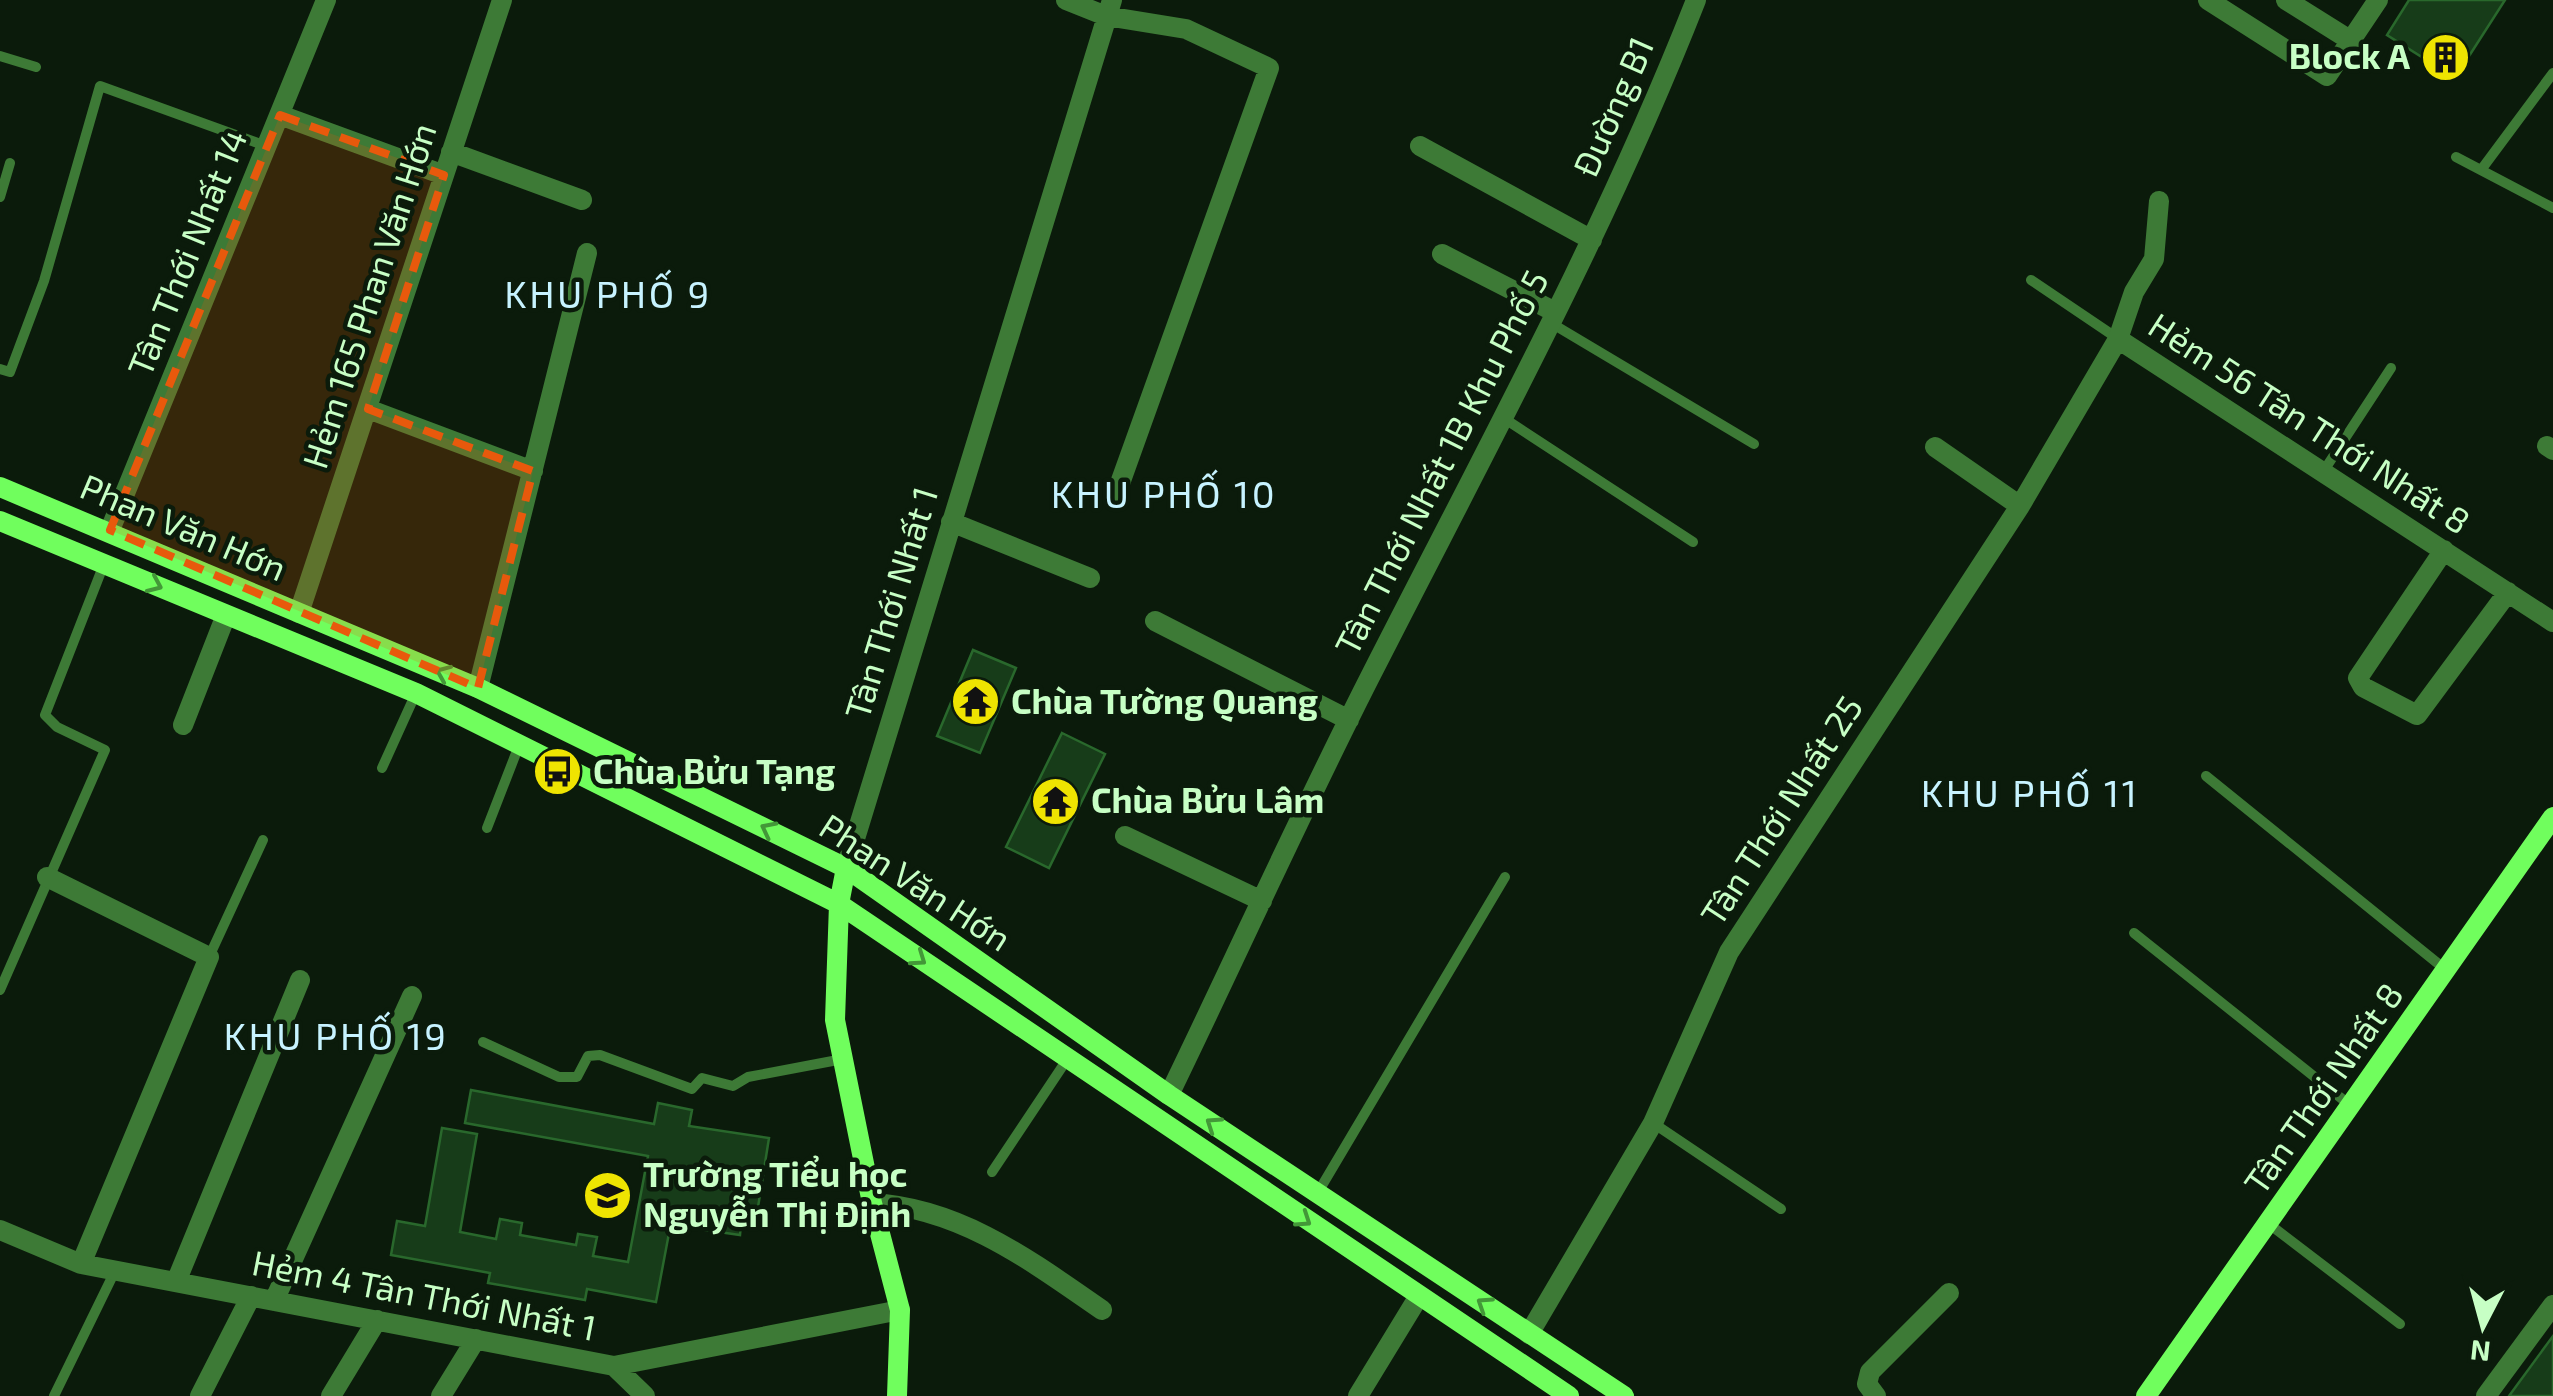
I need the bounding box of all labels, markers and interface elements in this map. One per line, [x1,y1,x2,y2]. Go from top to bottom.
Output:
street label: Đường B1 [1563,30,1661,182]
building icon: Block A [2419,31,2471,83]
place label: Block A [2289,34,2410,76]
street label: Hẻm 165 Phan Văn Hớn [292,118,444,473]
street label: Tân Thới Nhất 14 [118,123,255,382]
street label: Tân Thới Nhất 1B Khu Phố 5 [1325,263,1556,661]
district label: KHU PHỐ 9 [504,269,712,316]
street label: Hẻm 56 Tân Thới Nhất 8 [2142,303,2478,542]
street label: Phan Văn Hớn [75,464,293,588]
district label: KHU PHỐ 10 [1051,469,1277,516]
street label: Tân Thới Nhất 1 [835,481,945,723]
one-way arrow [145,573,163,593]
one-way arrow [435,665,453,685]
temple icon: Chùa Tường Quang [950,676,1002,728]
place label: Chùa Tường Quang [1011,679,1318,722]
street label: Tân Thới Nhất 25 [1691,687,1870,932]
bus stop icon: Chùa Bửu Tạng [532,746,584,798]
place label: Chùa Bửu Tạng [593,749,835,791]
district label: KHU PHỐ 11 [1921,768,2139,815]
temple icon: Chùa Bửu Lâm [1030,775,1082,827]
place label: Chùa Bửu Lâm [1091,778,1324,820]
street label: Phan Văn Hớn [813,804,1019,959]
one-way arrow [760,822,778,841]
one-way arrow [907,947,926,965]
street label: Tân Thới Nhất 8 [2234,974,2411,1201]
district label: KHU PHỐ 19 [223,1011,449,1058]
one-way arrow [1205,1118,1223,1137]
place label: Trường Tiểu học Nguyễn Thị Định [643,1152,911,1235]
school or university icon: Trường Tiểu học Nguyễn Thị Định [582,1169,634,1221]
one-way arrow [1293,1207,1311,1226]
street label: Hẻm 4 Tân Thới Nhất 1 [249,1240,600,1348]
north arrow [2433,1276,2533,1376]
one-way arrow [1476,1298,1494,1317]
text: N [2468,1334,2492,1370]

